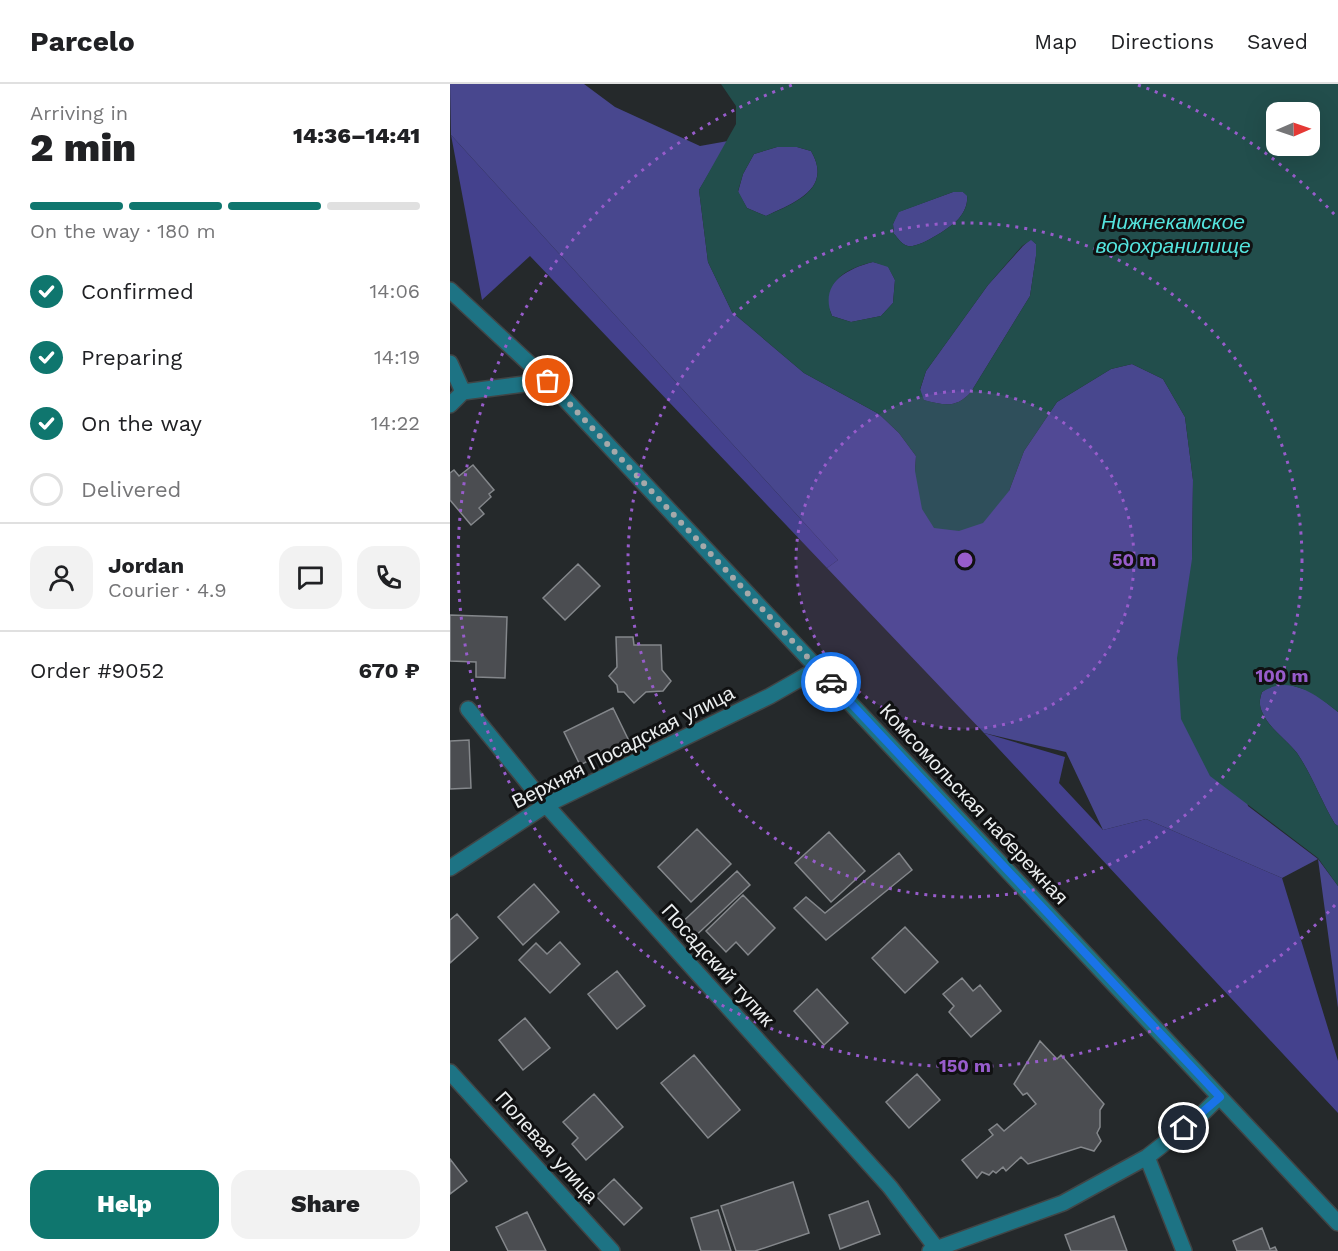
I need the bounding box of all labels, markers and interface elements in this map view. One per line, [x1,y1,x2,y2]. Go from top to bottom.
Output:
text: Parcelo [30,25,135,58]
text: Map [1034,29,1077,54]
text: Directions [1110,29,1214,54]
text: Saved [1247,29,1308,54]
text: Arriving in [30,101,128,125]
north arrow [1266,102,1320,156]
map controls [1266,102,1320,156]
text: 14:36–14:41 [293,123,420,148]
text: 2 min [30,125,136,170]
water label: Нижнекамское водохранилище [1095,209,1251,258]
text: On the way · 180 m [30,219,216,243]
icon: check [30,275,63,308]
text: Confirmed [81,279,194,304]
text: 14:06 [369,279,420,303]
icon: check [30,341,63,374]
text: Preparing [81,345,182,370]
text: 14:19 [374,345,420,369]
pin [522,355,573,406]
icon: bag [531,364,564,397]
icon: check [30,407,63,440]
text: On the way [81,411,202,436]
text: 14:22 [371,411,420,435]
text: Delivered [81,477,181,502]
button: person [30,546,93,609]
button: chat [279,546,342,609]
button: phone [357,546,420,609]
text: 50 m [1112,549,1156,570]
centre of rings [955,550,975,570]
text: Jordan [108,553,184,578]
text: Courier · 4.9 [108,578,227,602]
courier [801,652,861,712]
text: Order #9052 [30,658,164,683]
text: 670 ₽ [359,658,420,683]
text: 100 m [1255,665,1309,686]
icon: car [815,666,848,699]
street label: Верхняя Посадская улица [508,680,739,814]
street label: Комсомольская набережная [875,699,1073,909]
street label: Посадский тупик [657,899,779,1031]
text: 150 m [939,1055,991,1076]
street label: Полевая улица [491,1086,604,1208]
pin [1158,1102,1209,1153]
icon: home [1167,1111,1200,1144]
button: Help [30,1170,219,1239]
button: Share [231,1170,420,1239]

